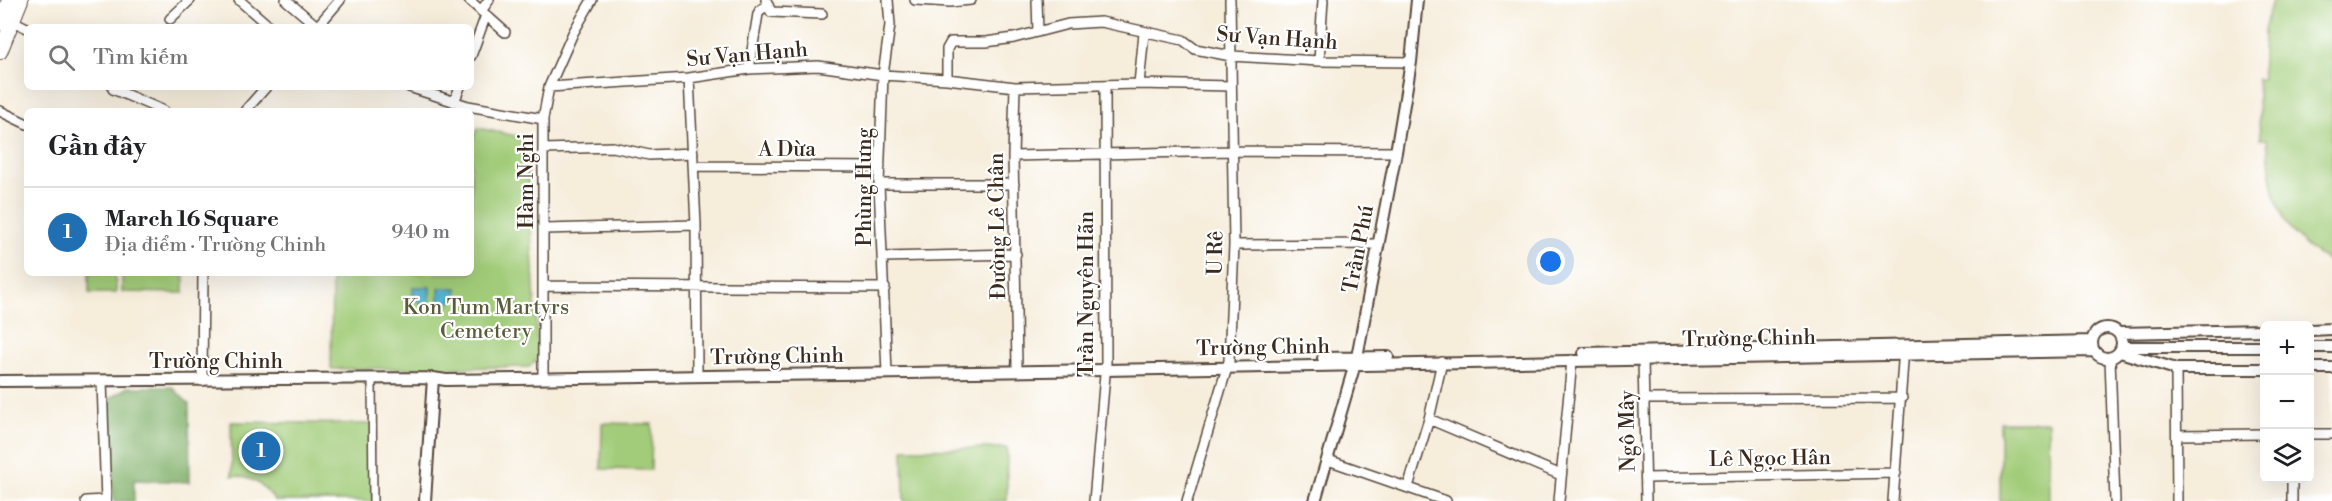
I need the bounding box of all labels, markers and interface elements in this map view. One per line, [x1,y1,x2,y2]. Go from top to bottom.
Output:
street label: Sư Vạn Hạnh [1215,22,1339,56]
search box [24,24,474,90]
street label: Sư Vạn Hạnh [685,37,809,73]
icon: search [45,41,78,74]
text: Tìm kiếm [93,44,189,71]
street label: Phùng Hưng [852,128,878,246]
text: Gần đây [48,131,146,163]
street label: Hàm Nghi [514,133,540,229]
street label: A Dừa [757,137,816,163]
street label: Đường Lê Chân [984,152,1012,300]
street label: Trần Phú [1338,203,1380,295]
text: March 16 Square [105,206,279,233]
street label: Trần Nguyên Hãn [1074,210,1100,377]
text: 1 [63,220,72,245]
text: 940 m [391,220,450,245]
street label: U Rê [1203,230,1229,276]
text: Địa điểm · Trường Chinh [105,233,326,258]
your location [1536,247,1565,276]
park label: Kon Tum Martyrs Cemetery [403,295,569,345]
map controls [2260,321,2314,483]
button: + [2260,321,2314,375]
street label: Trường Chinh [1682,325,1817,353]
street label: Trường Chinh [1196,334,1331,362]
street label: Trường Chinh [710,343,845,371]
street label: Trường Chinh [149,349,283,375]
button: − [2260,375,2314,429]
street label: Ngô Mây [1614,389,1642,472]
pin: 1 [242,428,280,474]
button: layers [2260,429,2314,483]
street label: Lê Ngọc Hân [1709,445,1832,473]

